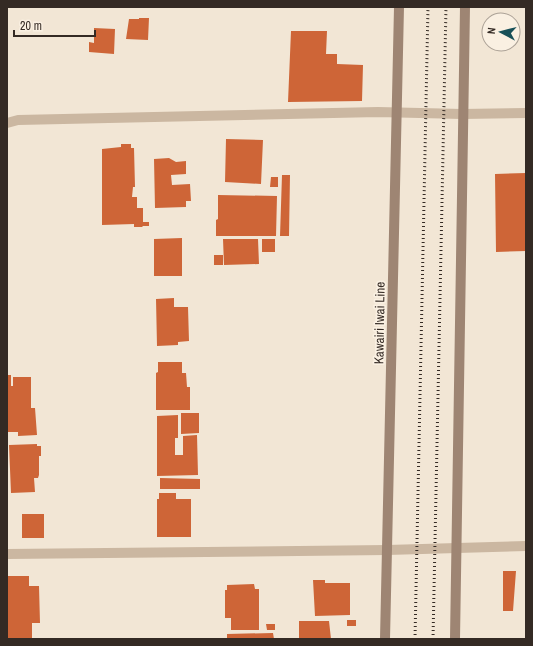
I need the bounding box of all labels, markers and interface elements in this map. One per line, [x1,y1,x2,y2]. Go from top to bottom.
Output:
scale bar [14,12,95,38]
north arrow [481,12,521,52]
text: 20 m [20,18,42,34]
text: N [484,27,498,35]
street label: Kawairi Iwai Line [370,282,389,364]

